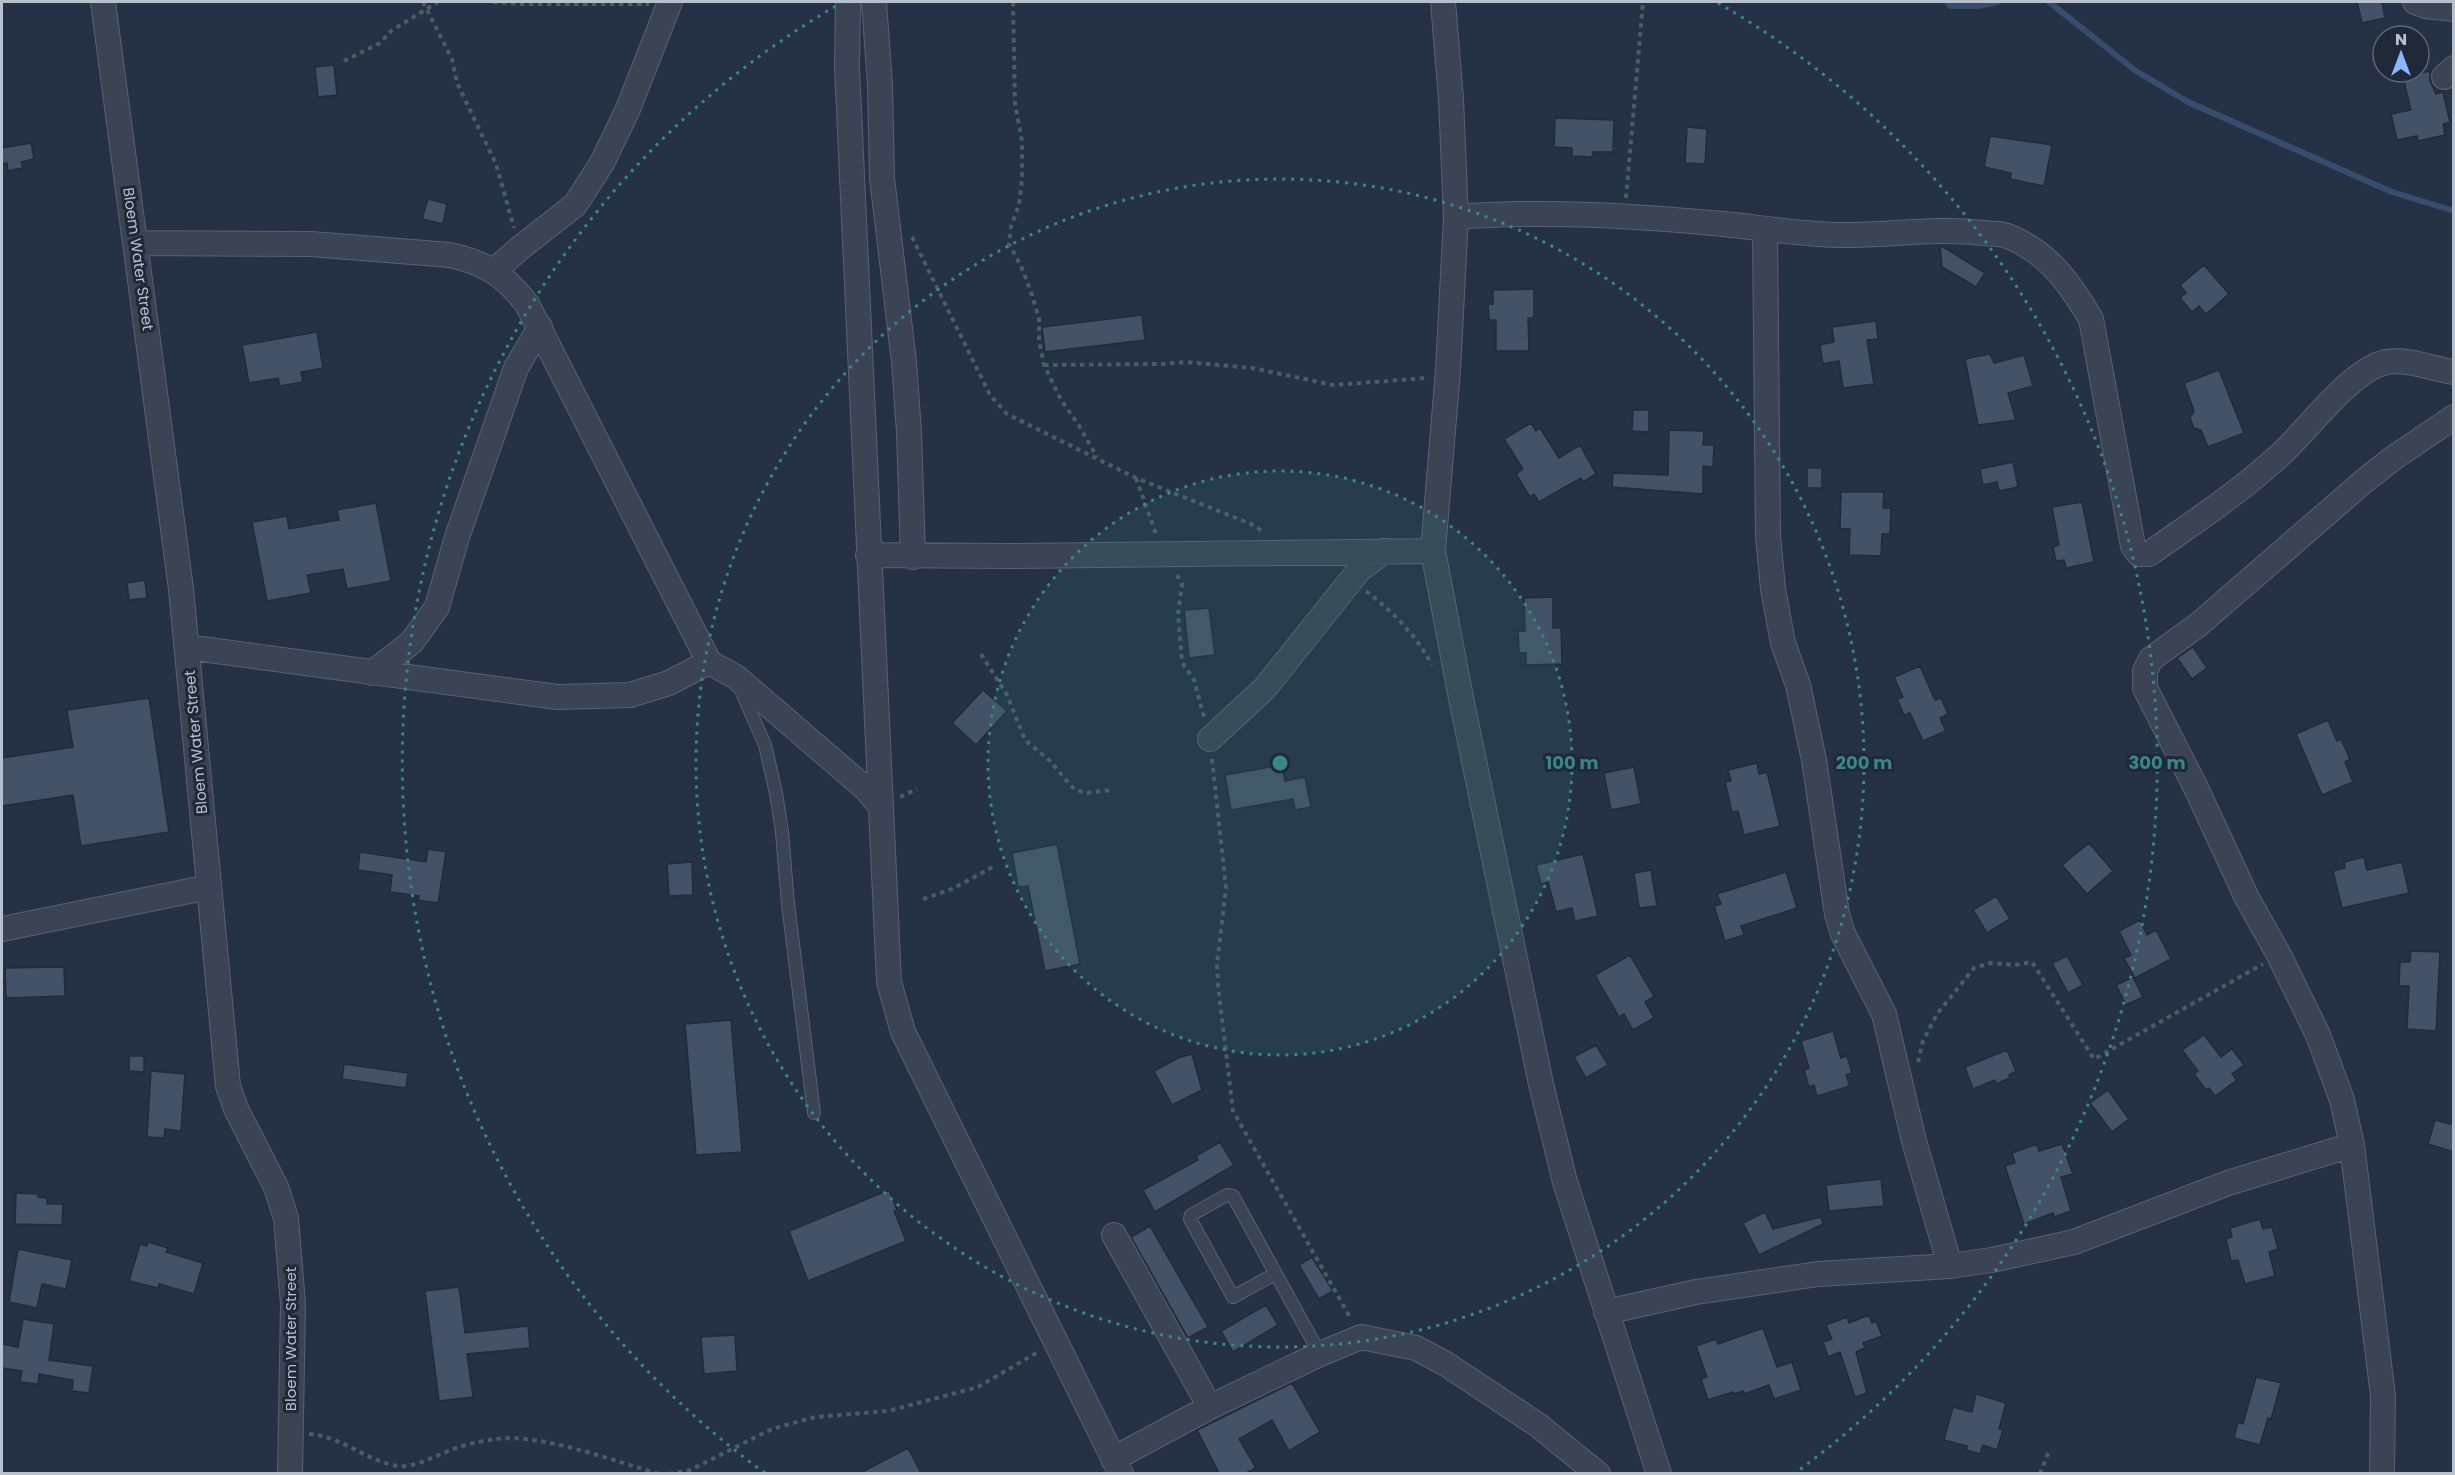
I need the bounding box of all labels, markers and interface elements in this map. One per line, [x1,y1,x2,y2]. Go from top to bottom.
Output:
north arrow [2371,24,2431,84]
text: N [2395,28,2407,51]
street label: Bloem Water Street [118,186,159,332]
street label: Bloem Water Street [179,669,212,815]
text: 100 m [1545,750,1599,775]
text: 200 m [1836,750,1892,775]
text: 300 m [2128,750,2186,775]
centre of rings [1270,753,1290,773]
street label: Bloem Water Street [280,1267,301,1411]

